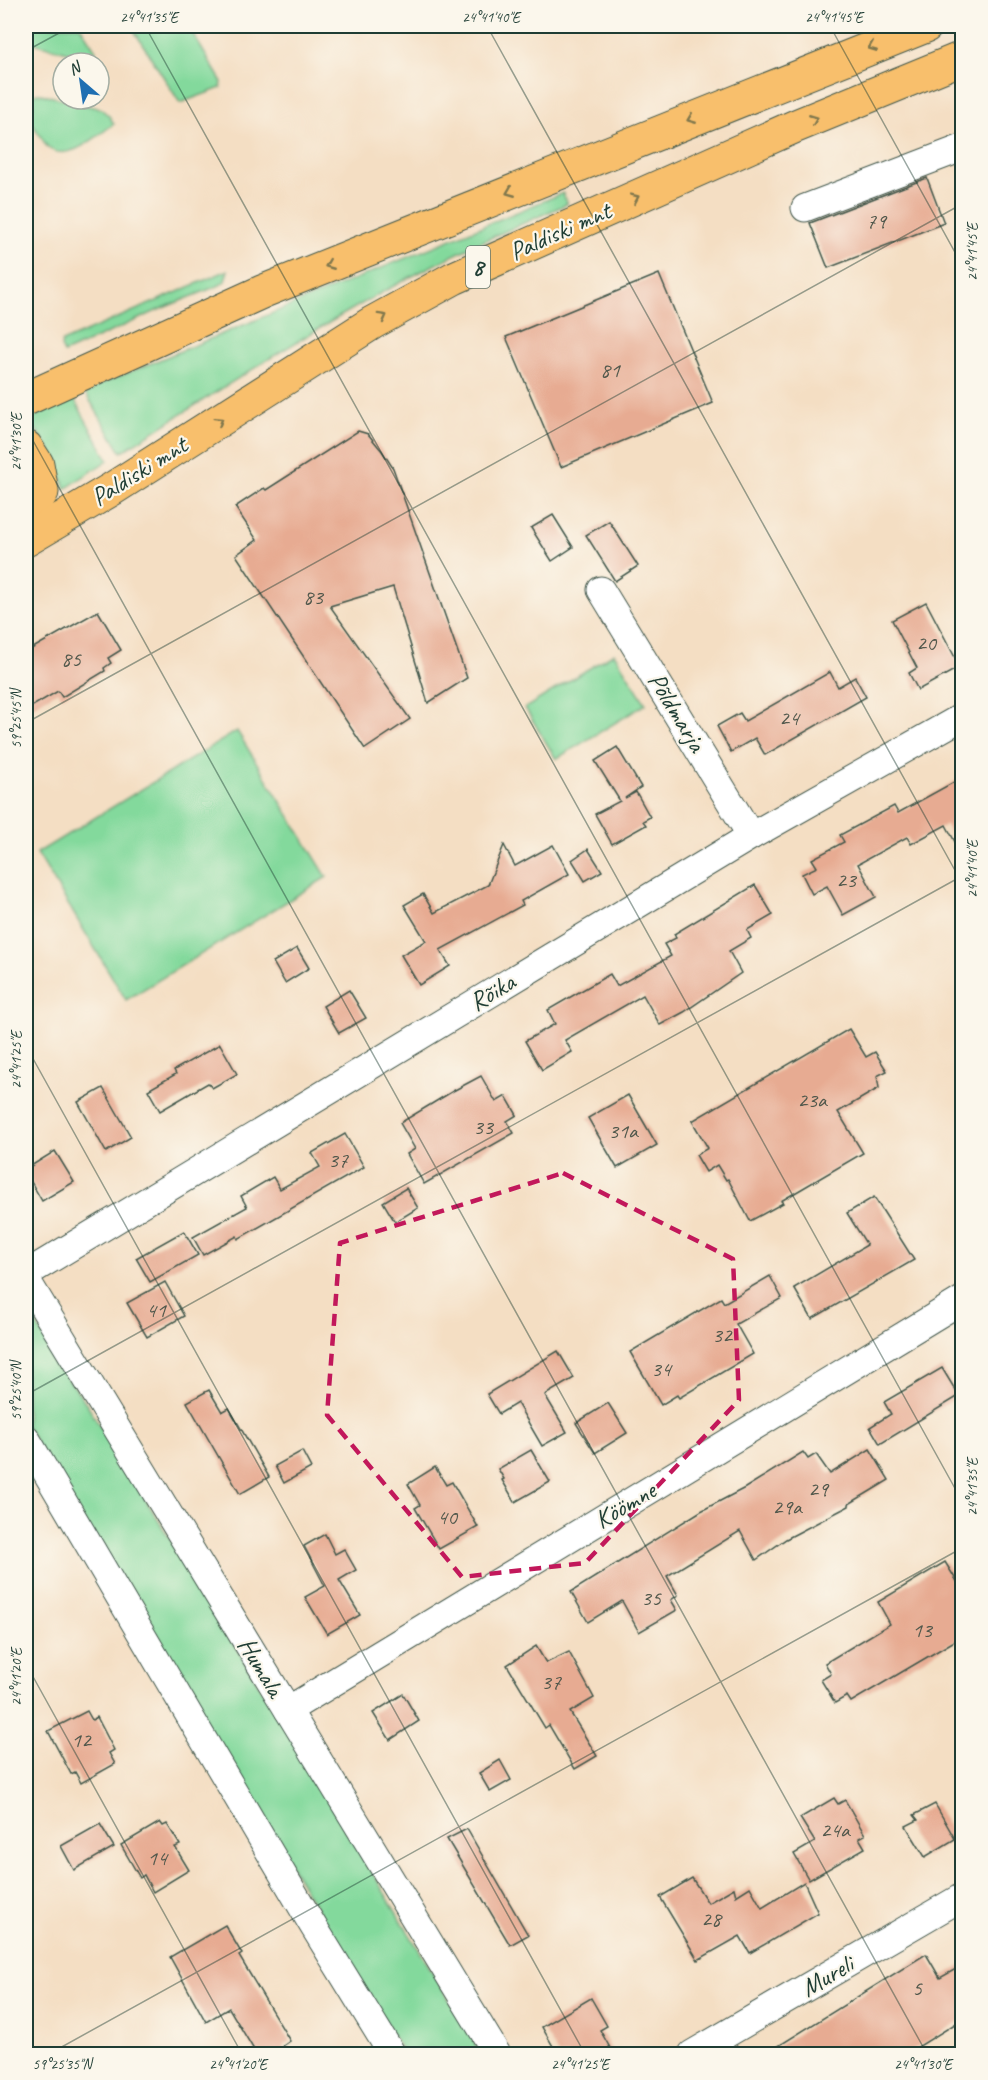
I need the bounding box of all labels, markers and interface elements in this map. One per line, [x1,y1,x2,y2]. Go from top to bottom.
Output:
text: 24°41'35"E [120,8,180,27]
text: 24°41'40"E [462,8,522,27]
text: 24°41'45"E [805,8,865,27]
one-way arrow [867,40,878,52]
north arrow [51,51,111,111]
text: N [65,56,86,80]
one-way arrow [686,112,696,125]
one-way arrow [808,114,819,126]
one-way arrow [505,185,516,197]
street label: Paldiski mnt [504,193,618,268]
one-way arrow [629,193,640,205]
house number: 79 [866,207,888,235]
text: 24°41'45"E [963,221,982,281]
road number: 8 [466,246,490,288]
one-way arrow [324,258,335,270]
one-way arrow [377,313,388,324]
house number: 81 [600,356,621,384]
text: 24°41'30"E [7,411,26,471]
one-way arrow [212,418,223,429]
street label: Paldiski mnt [85,427,195,514]
house number: 83 [303,583,325,611]
house number: 20 [916,629,938,657]
house number: 85 [61,645,82,673]
street label: Põldmarja [640,666,714,759]
text: 59°25'45"N [7,686,26,749]
house number: 24 [779,704,801,732]
text: 24°41'40"E [963,838,982,898]
house number: 23 [836,866,858,894]
street label: Rõika [463,965,522,1018]
text: 24°41'25"E [7,1029,26,1089]
house number: 23a [797,1086,828,1114]
house number: 33 [473,1113,495,1141]
house number: 31a [608,1117,639,1145]
house number: 37 [328,1146,349,1174]
house number: 41 [146,1296,167,1324]
house number: 32 [712,1321,734,1349]
house number: 34 [651,1355,673,1383]
text: 59°25'40"N [7,1358,26,1421]
text: 24°41'35"E [963,1456,982,1516]
street label: Köömne [588,1473,664,1536]
house number: 29 [808,1475,830,1503]
house number: 29a [772,1493,803,1521]
house number: 40 [437,1503,459,1531]
house number: 35 [641,1584,662,1612]
house number: 13 [912,1616,934,1644]
street label: Humala [230,1631,293,1705]
text: 24°41'20"E [7,1646,26,1706]
house number: 37 [541,1668,562,1696]
house number: 12 [71,1726,93,1754]
house number: 24a [820,1816,851,1844]
house number: 14 [147,1844,169,1872]
house number: 28 [701,1905,723,1933]
street label: Mureli [795,1946,862,2004]
house number: 5 [912,1974,923,2002]
text: 59°25'35"N [32,2055,95,2074]
text: 24°41'20"E [209,2055,269,2074]
text: 24°41'25"E [551,2055,611,2074]
text: 24°41'30"E [894,2055,954,2074]

